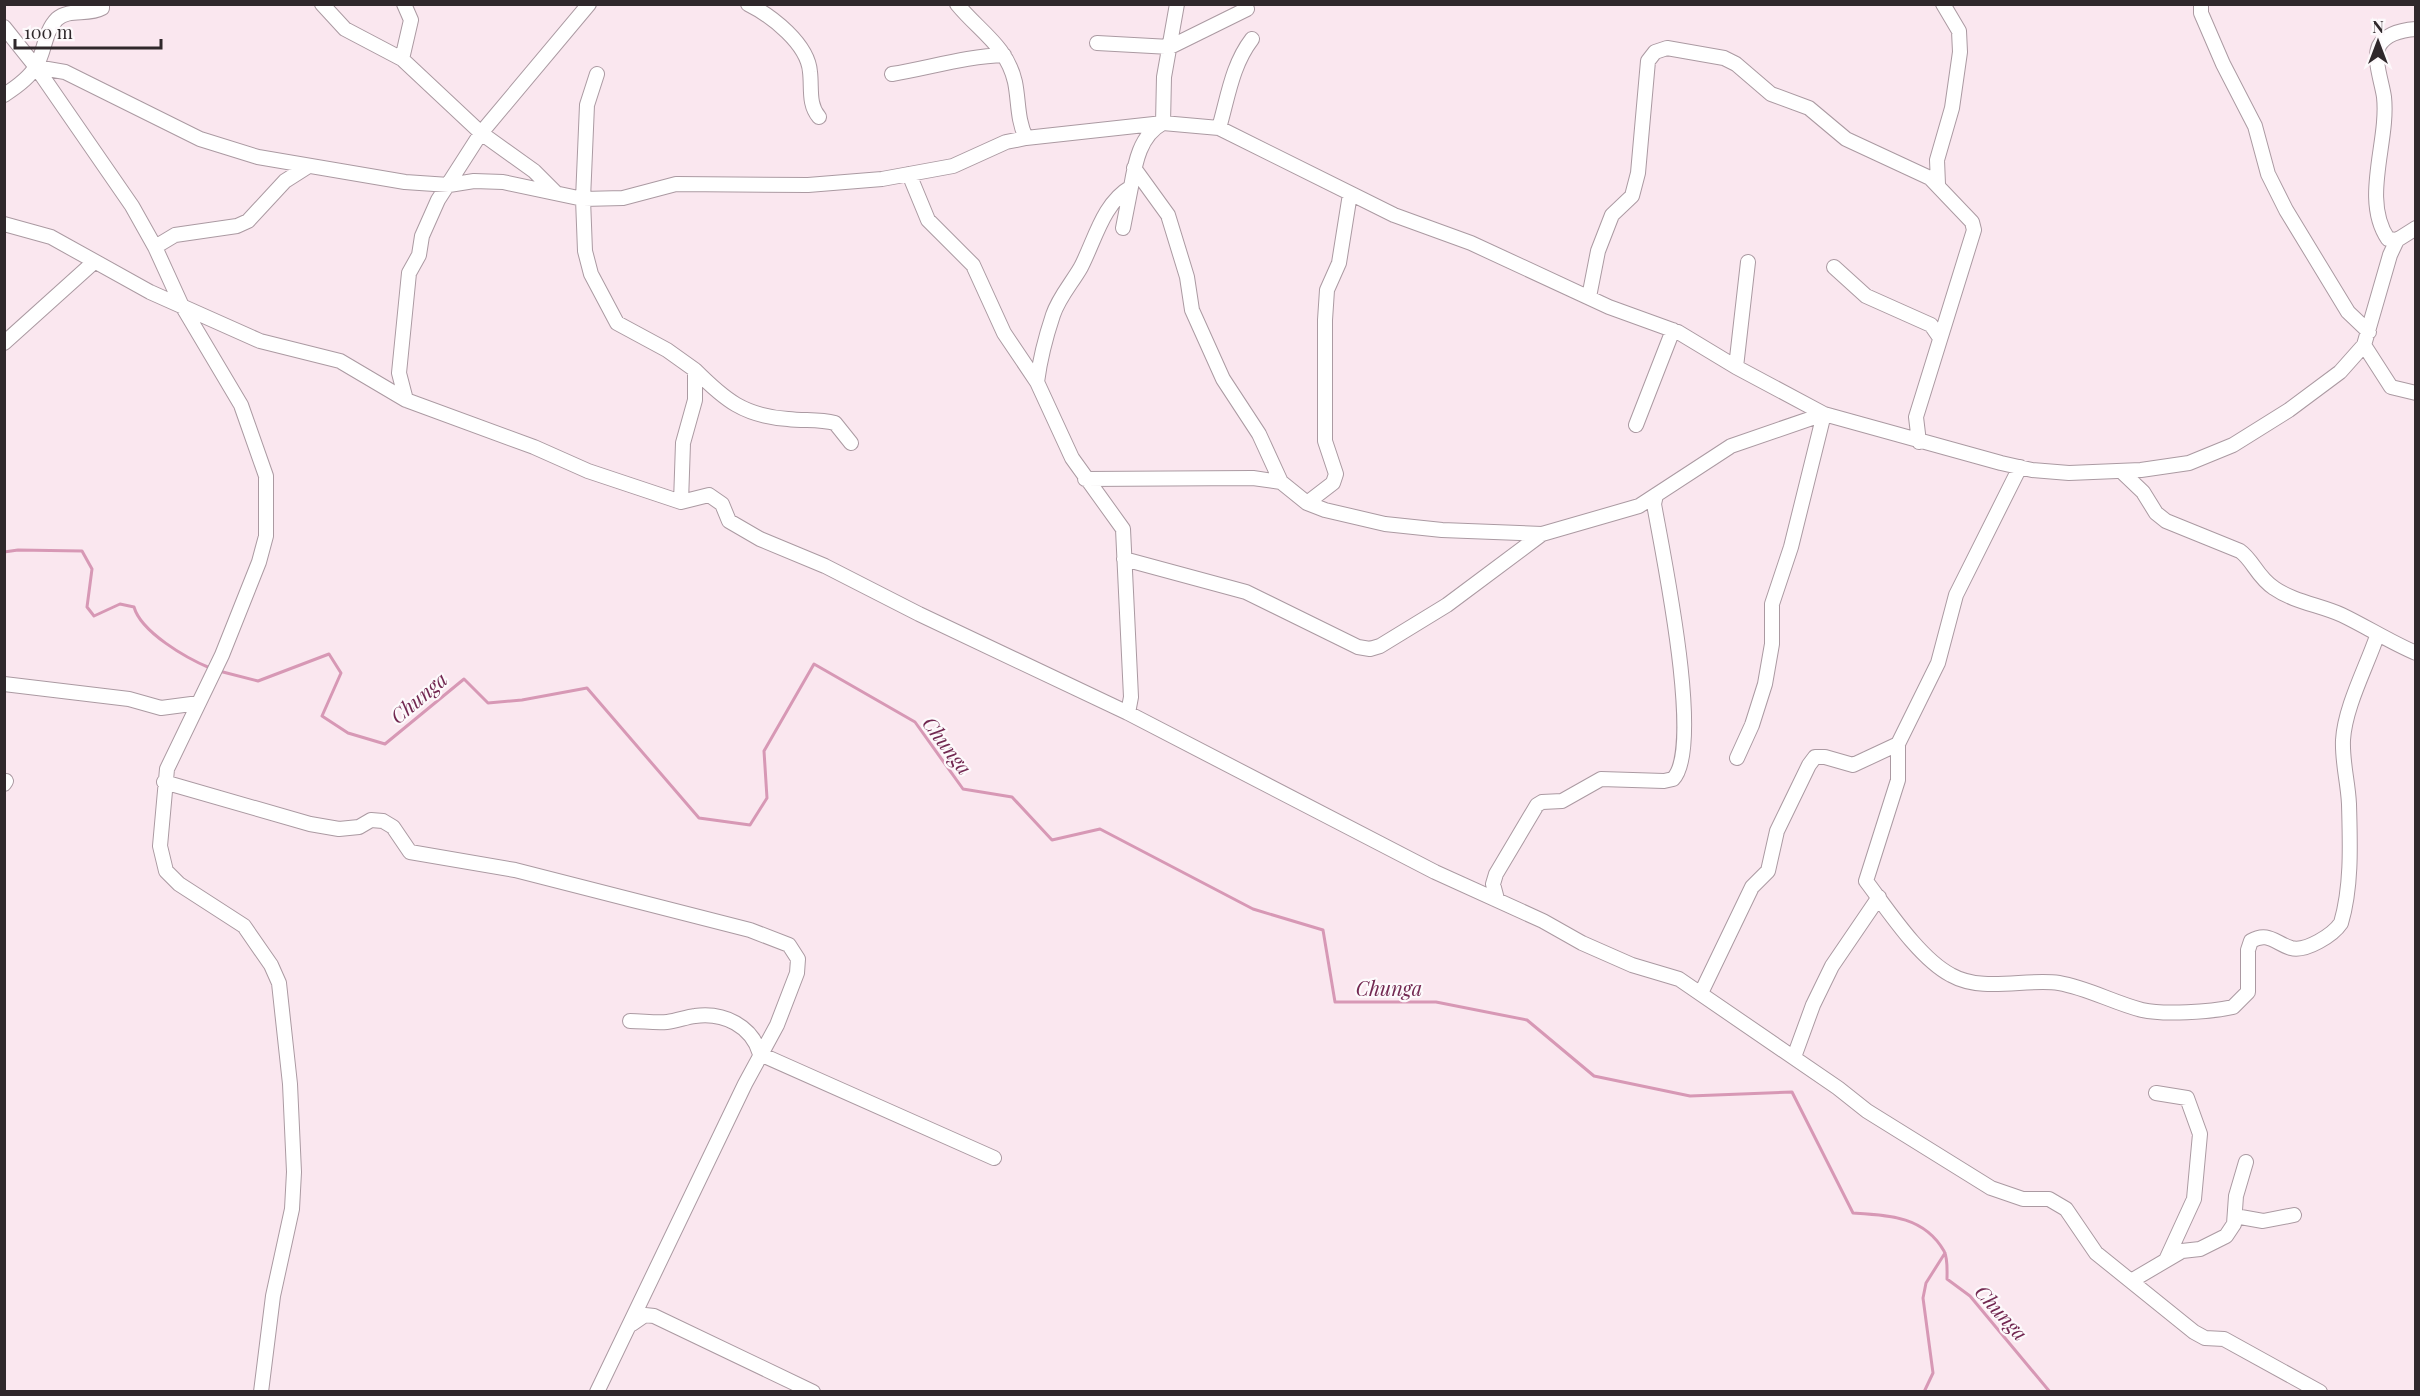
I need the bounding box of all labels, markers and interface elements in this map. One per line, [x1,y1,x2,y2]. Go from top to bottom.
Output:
scale bar [15,12,160,50]
north arrow [2348,12,2408,72]
text: N [2372,16,2384,37]
text: 100 m [24,20,73,44]
water label: Chunga [384,665,452,729]
water label: Chunga [917,710,979,780]
water label: Chunga [1356,974,1422,1001]
water label: Chunga [1970,1278,2034,1346]

